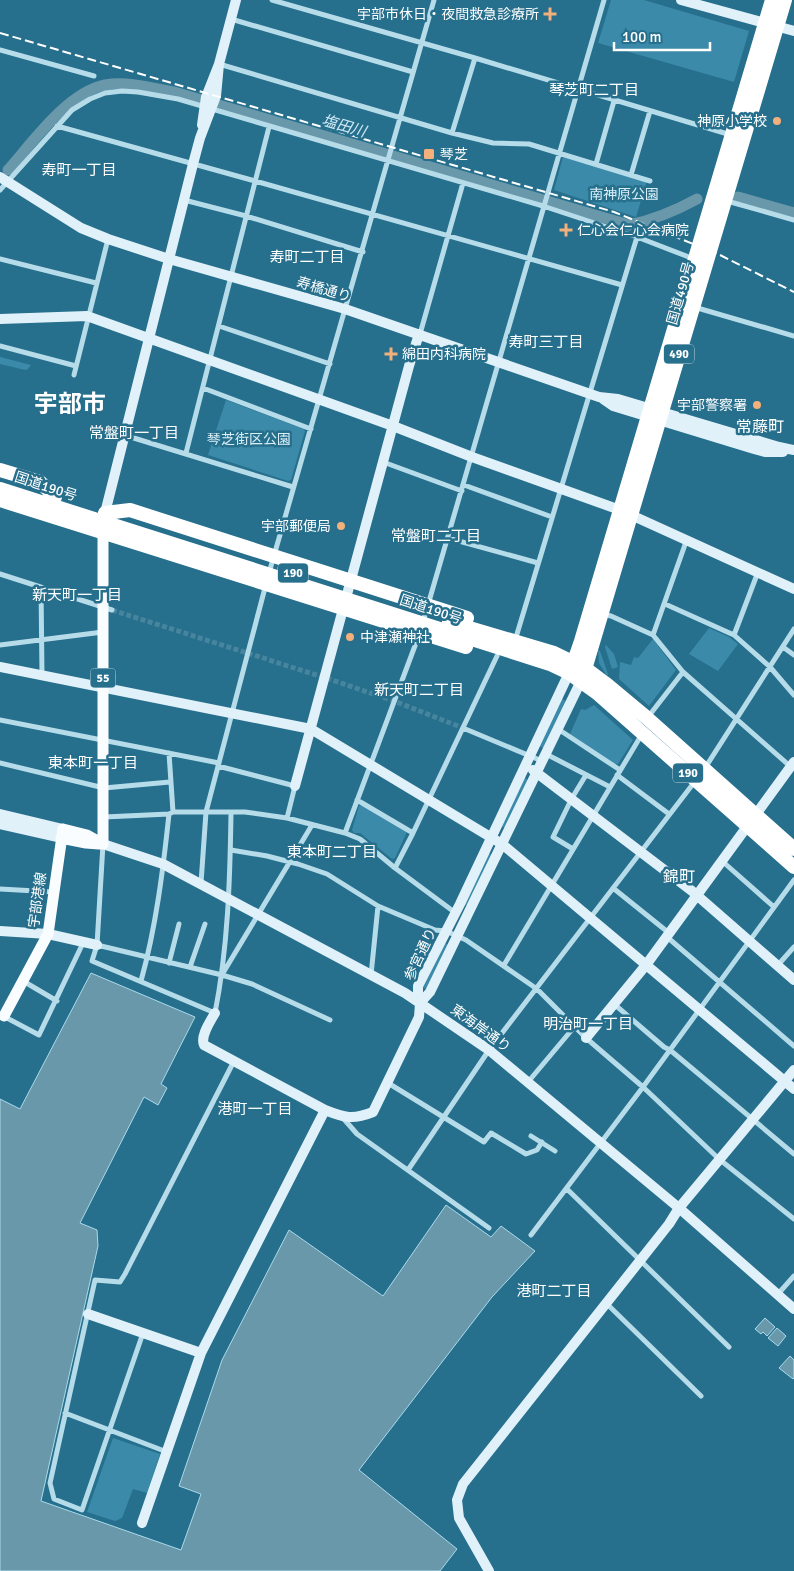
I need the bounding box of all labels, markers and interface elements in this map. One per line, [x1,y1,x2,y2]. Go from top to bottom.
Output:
place label: 宇部市休日・夜間救急診療所 [357,6,539,23]
marker: 宇部市休日・夜間救急診療所 [543,7,557,21]
scale bar [614,20,710,52]
text: 100 m [622,28,662,46]
district label: 琴芝町二丁目 [549,81,639,99]
water label: 塩田川 [320,111,370,141]
place label: 神原小学校 [697,113,767,130]
marker: 神原小学校 [771,115,783,127]
place label: 琴芝 [440,146,468,163]
marker: 琴芝 [422,147,436,161]
district label: 寿町一丁目 [41,161,117,179]
park label: 南神原公園 [589,186,659,203]
place label: 仁心会仁心会病院 [577,222,689,239]
marker: 仁心会仁心会病院 [559,223,573,237]
district label: 寿町二丁目 [269,248,345,266]
street label: 国道490号 [663,260,698,327]
street label: 寿橋通り [295,274,353,305]
district label: 寿町三丁目 [508,333,584,351]
road number: 490 [664,344,694,364]
place label: 綿田内科病院 [402,346,486,363]
marker: 綿田内科病院 [384,347,398,361]
district label: 宇部市 [34,389,106,419]
place label: 宇部警察署 [677,397,747,414]
marker: 宇部警察署 [751,399,763,411]
district label: 常藤町 [736,417,784,437]
district label: 常盤町一丁目 [89,424,179,442]
park label: 琴芝街区公園 [207,431,291,448]
street label: 国道190号 [12,468,79,505]
place label: 宇部郵便局 [261,518,331,535]
marker: 宇部郵便局 [335,520,347,532]
district label: 常盤町二丁目 [391,527,481,545]
road number: 190 [278,564,308,582]
district label: 新天町一丁目 [32,586,122,604]
street label: 国道190号 [397,591,464,628]
place label: 中津瀬神社 [360,629,430,646]
marker: 中津瀬神社 [344,631,356,643]
road number: 55 [90,668,116,688]
district label: 新天町二丁目 [374,681,464,699]
district label: 東本町一丁目 [48,754,138,772]
road number: 190 [673,764,703,782]
district label: 東本町二丁目 [287,843,377,861]
district label: 錦町 [663,867,695,887]
street label: 宇部港線 [25,871,50,929]
street label: 参宮通り [401,925,440,983]
street label: 東海岸通り [447,1001,514,1056]
district label: 明治町一丁目 [543,1015,633,1033]
district label: 港町一丁目 [217,1100,293,1118]
district label: 港町二丁目 [516,1282,592,1300]

